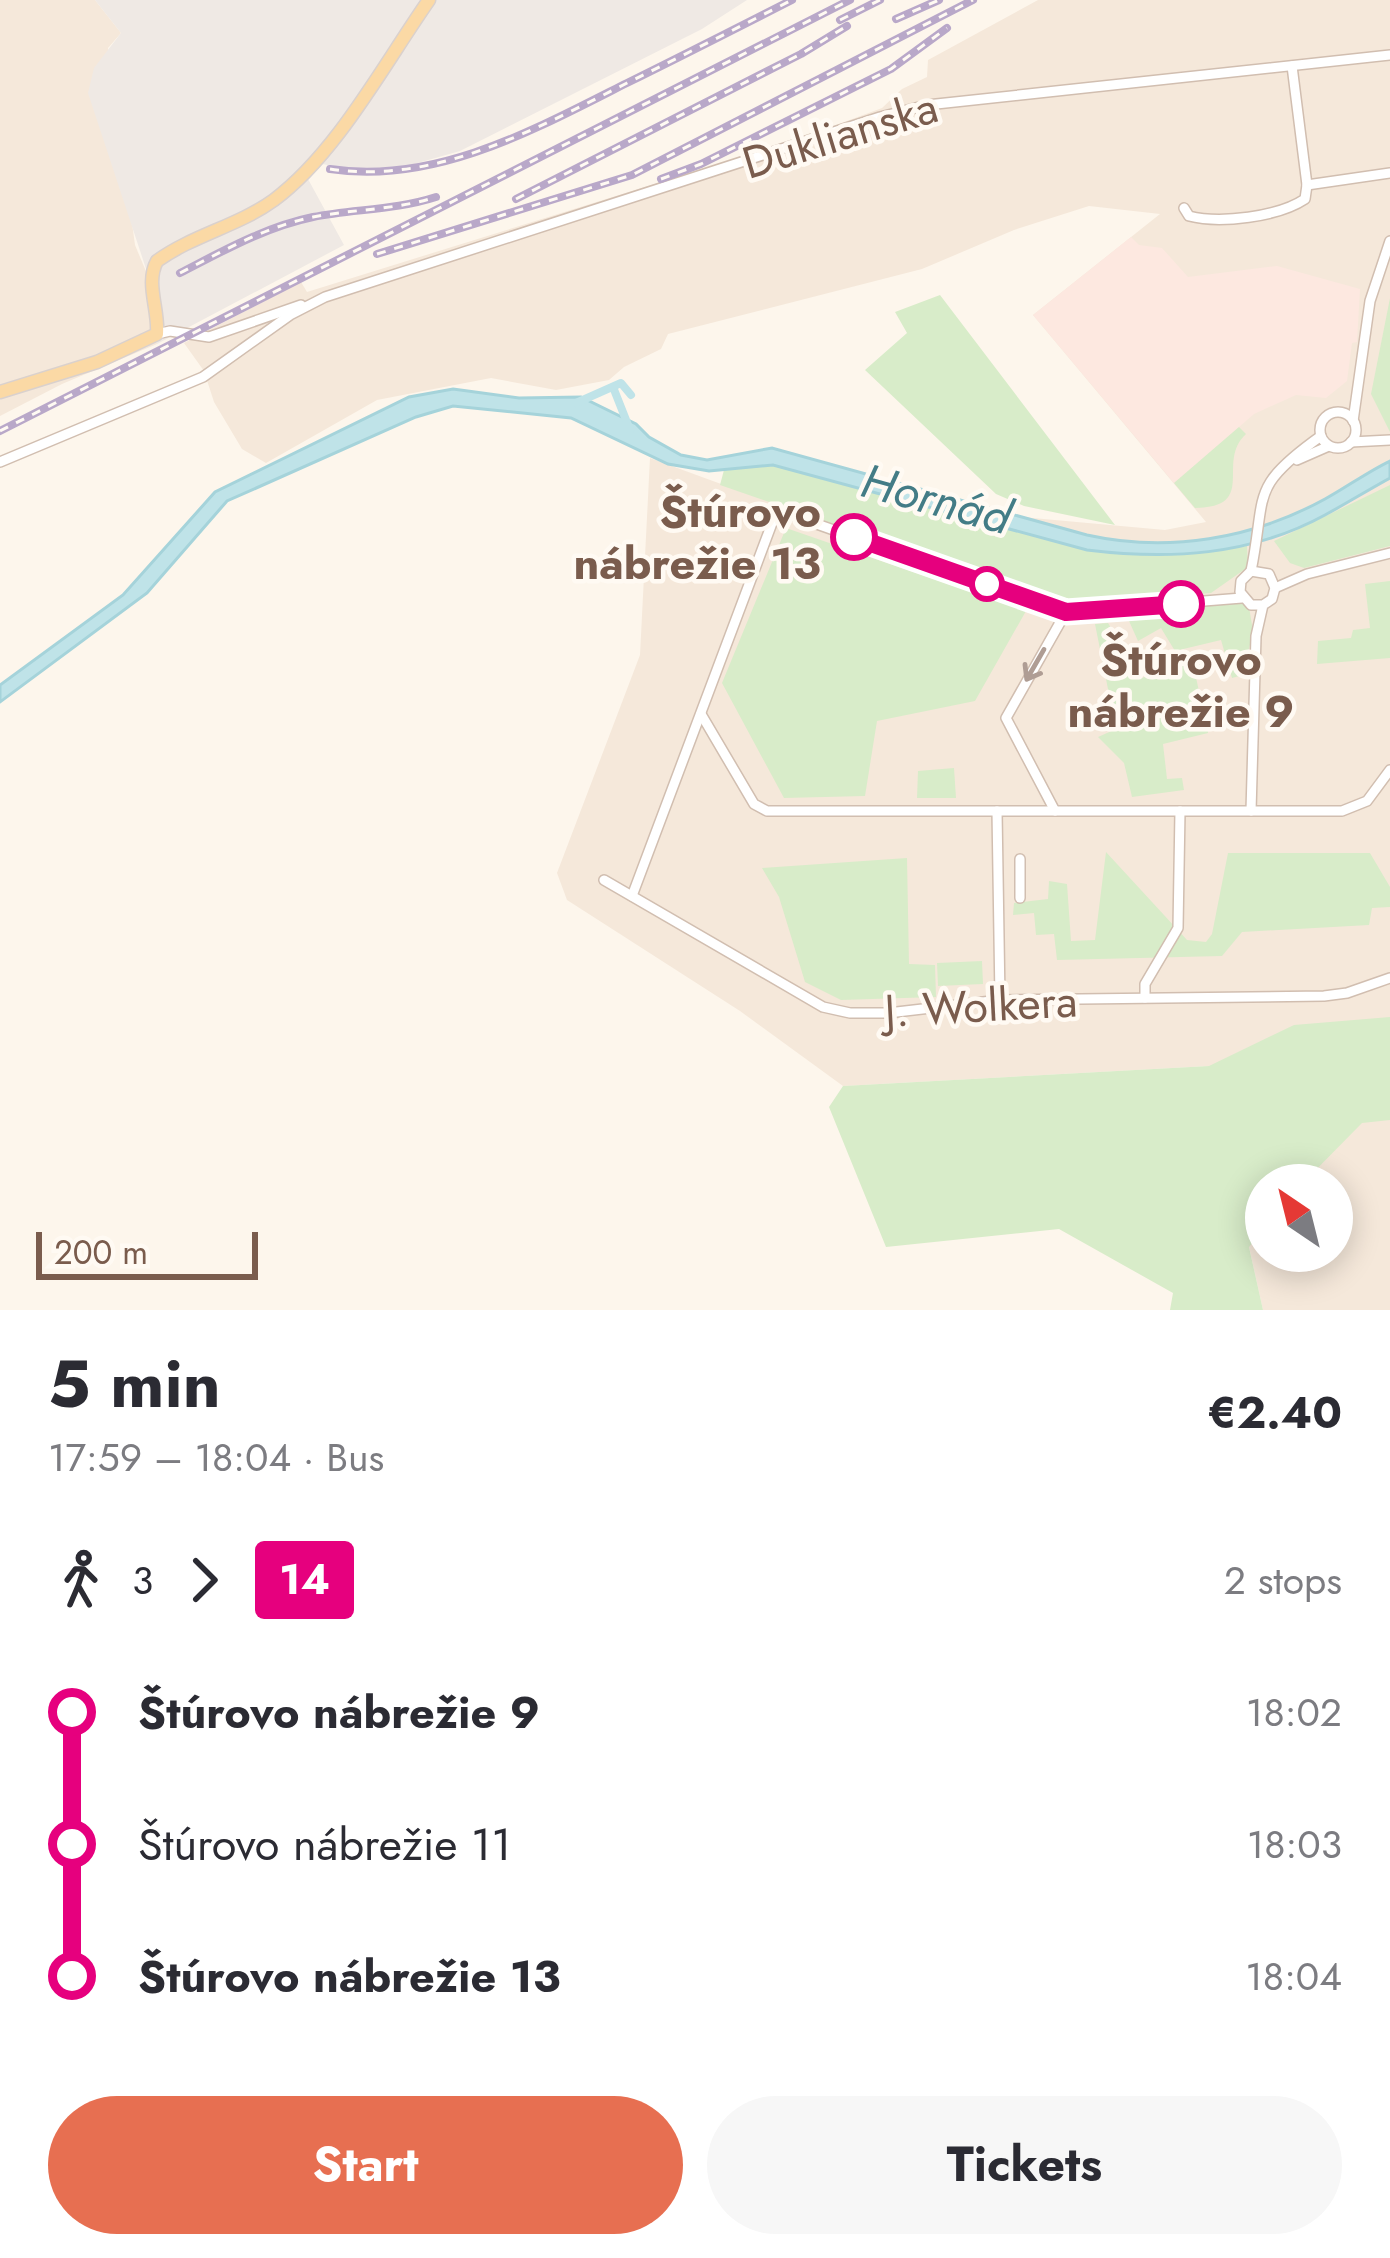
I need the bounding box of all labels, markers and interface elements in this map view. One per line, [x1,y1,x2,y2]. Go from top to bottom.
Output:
street label: Duklianska [734,75,946,195]
water label: Hornád [854,446,1021,553]
place label: Štúrovo nábrežie 13 [573,479,821,596]
marker: Štúrovo nábrežie 13 [832,515,876,559]
unlabelled marker [971,568,1003,600]
marker: Štúrovo nábrežie 9 [1159,582,1203,626]
place label: Štúrovo nábrežie 9 [1068,627,1294,744]
one-way arrow [1023,646,1047,681]
street label: J. Wolkera [878,968,1079,1044]
north arrow [1245,1164,1353,1272]
map controls [1245,1164,1353,1272]
scale bar [36,1226,258,1279]
text: 200 m [54,1229,148,1276]
text: 5 min [48,1336,221,1432]
text: €2.40 [1207,1380,1342,1445]
text: 17:59 – 18:04 · Bus [48,1429,384,1486]
icon: walk [48,1547,114,1613]
icon: forward [171,1547,237,1613]
text: 14 [279,1549,330,1610]
text: 3 [132,1552,153,1609]
text: 2 stops [1224,1552,1342,1609]
text: Štúrovo nábrežie 9 [138,1680,540,1745]
text: 18:02 [1246,1684,1342,1741]
text: Štúrovo nábrežie 11 [138,1812,512,1877]
text: 18:03 [1247,1816,1342,1873]
text: Štúrovo nábrežie 13 [138,1944,561,2009]
text: 18:04 [1245,1948,1342,2005]
button: Start [48,2096,683,2234]
button: Tickets [707,2096,1342,2234]

